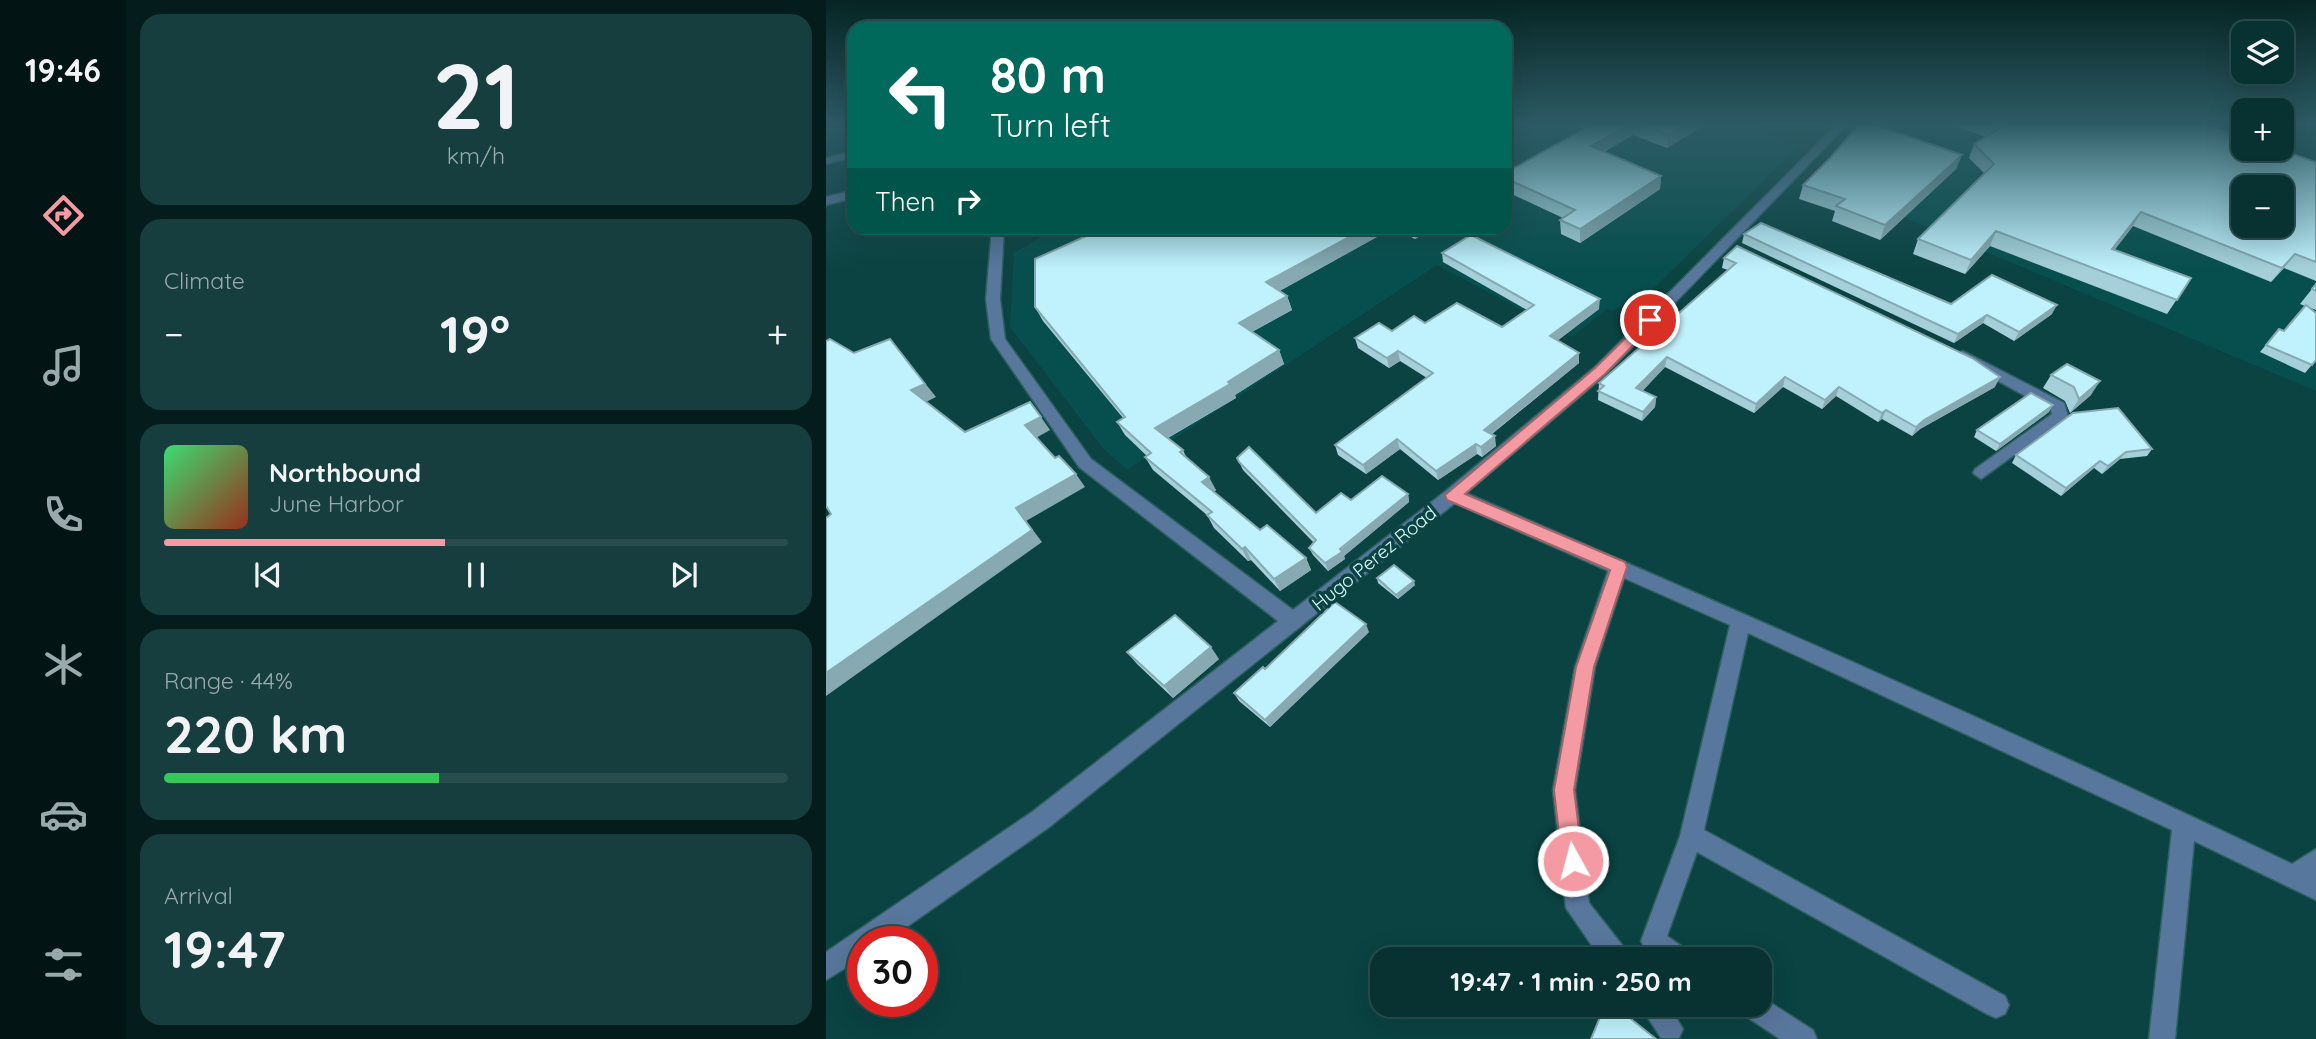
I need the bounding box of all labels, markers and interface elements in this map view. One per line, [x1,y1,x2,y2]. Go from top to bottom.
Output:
map controls [2231,21,2294,238]
button: layers [2231,21,2294,84]
text: 21 [432,38,520,152]
text: 80 m [990,44,1106,105]
icon: left [875,49,966,140]
text: 19:46 [25,50,101,90]
button: + [2231,98,2294,161]
text: Turn left [990,105,1111,145]
text: km/h [447,141,505,170]
button: − [2231,175,2294,238]
icon: right [949,182,987,220]
text: Then [875,185,935,218]
icon: directions [39,191,88,240]
text: Climate [164,266,245,295]
pin [1620,290,1680,350]
text: 19° [440,301,510,366]
icon: arrive [1631,301,1669,339]
text: − [164,310,184,358]
text: + [767,310,788,358]
icon: music [39,341,88,390]
text: Northbound [269,456,421,489]
text: June Harbor [269,489,404,518]
icon: phone [39,490,88,539]
street label: Hugo Perez Road [1307,500,1441,616]
icon: previous [249,556,287,594]
icon: pause [457,556,495,594]
icon: next [665,556,703,594]
icon: climate [39,640,88,689]
text: Range · 44% [164,666,293,695]
text: 220 km [164,701,347,766]
icon: car [39,790,88,839]
position arrow [1536,824,1610,898]
text: Arrival [164,881,233,910]
text: 19:47 [164,916,286,981]
speed limit sign: 30 [847,926,938,1017]
icon: filters [39,940,88,989]
text: 19:47 · 1 min · 250 m [1450,965,1692,998]

